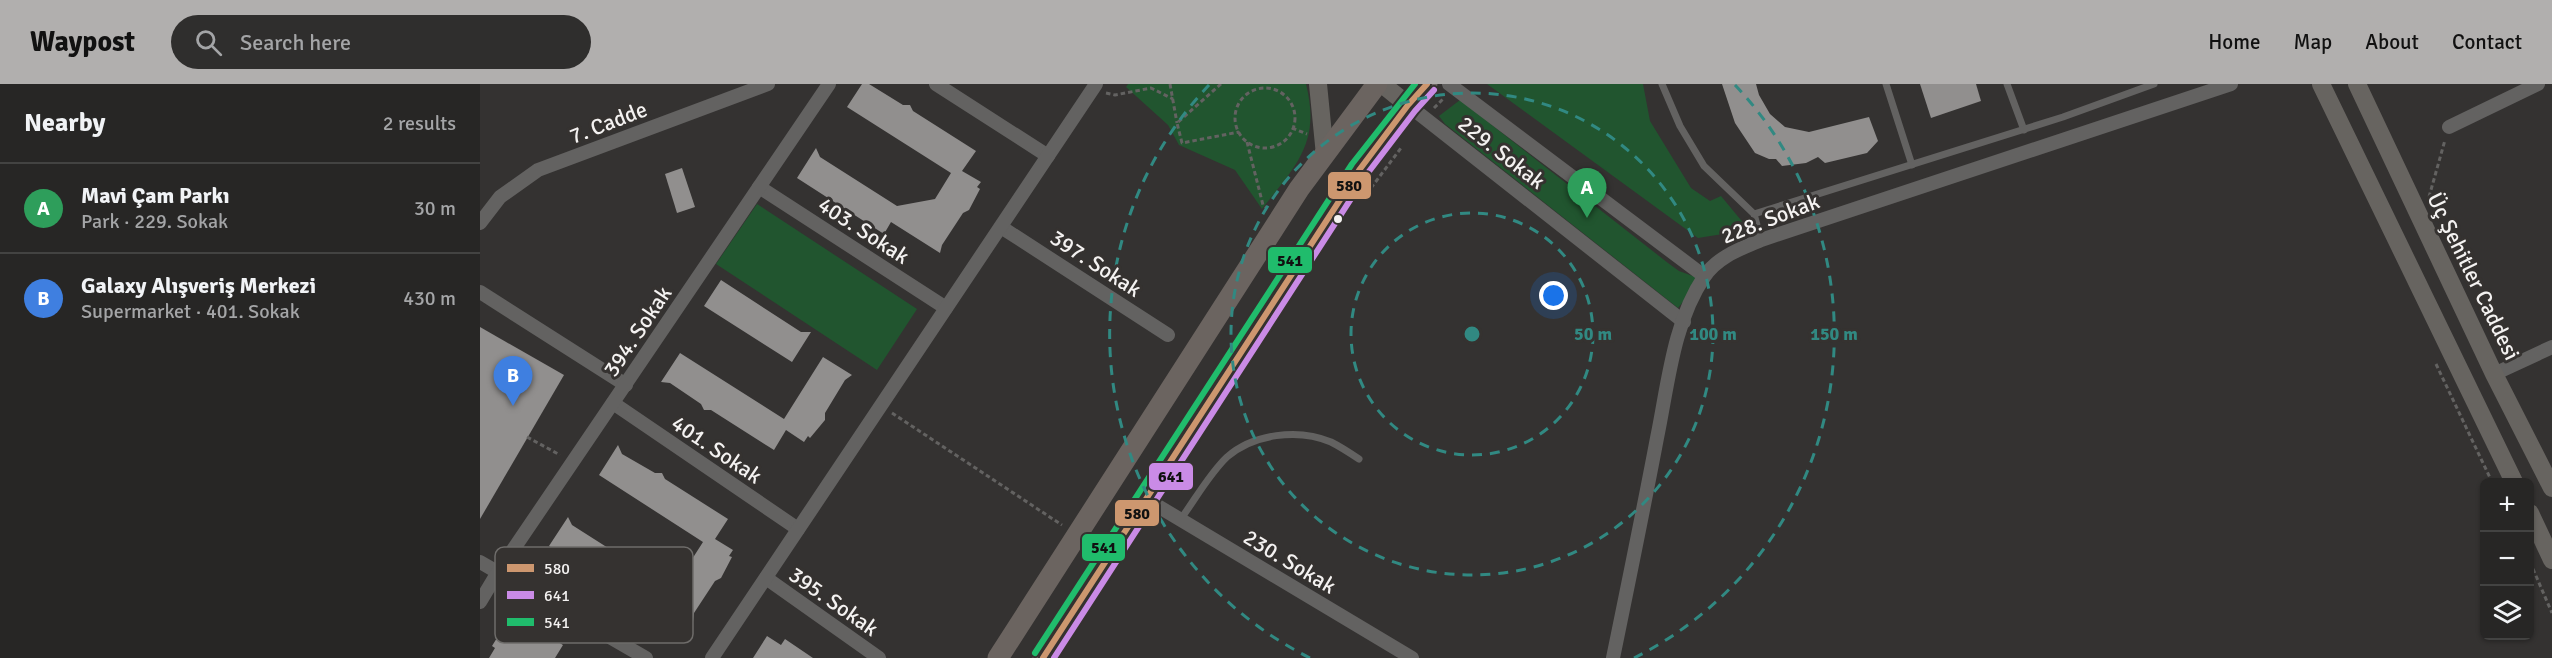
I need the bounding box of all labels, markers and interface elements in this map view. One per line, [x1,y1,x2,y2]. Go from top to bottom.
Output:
search box [171,15,591,69]
text: Waypost [30,25,135,59]
icon: search [192,26,225,59]
text: Search here [240,29,351,56]
text: Home [2208,29,2261,55]
text: Map [2294,29,2332,55]
text: About [2365,29,2419,55]
text: Contact [2452,29,2522,55]
street label: 7. Cadde [566,95,651,150]
text: Nearby [24,107,105,139]
street label: 229. Sokak [1453,110,1551,195]
text: 2 results [383,111,456,136]
pin: A [1568,168,1606,218]
line badge: 580 [1327,171,1372,200]
text: 580 [1336,176,1362,196]
text: Mavi Çam Parkı [81,182,230,209]
street label: 228. Sokak [1717,187,1823,250]
street label: Üç Şehitler Caddesi [2421,188,2526,364]
street label: 403. Sokak [813,191,914,270]
text: A [37,196,50,221]
text: 30 m [414,196,456,221]
text: Park · 229. Sokak [81,209,228,234]
unlabelled marker [1332,213,1344,225]
street label: 397. Sokak [1045,224,1146,303]
line badge: 541 [1267,246,1313,274]
text: 541 [1277,251,1303,271]
text: Galaxy Alışveriş Merkezi [81,272,316,299]
street label: 394. Sokak [597,281,677,382]
your location [1539,281,1568,310]
text: B [37,286,50,311]
text: 430 m [403,286,456,311]
text: Supermarket · 401. Sokak [81,299,300,324]
text: 50 m [1574,323,1612,345]
text: 100 m [1689,323,1737,345]
text: 150 m [1810,323,1858,345]
centre of rings [1462,324,1482,344]
pin: B [494,356,532,406]
street label: 401. Sokak [666,409,767,489]
line badge: 641 [1148,462,1194,491]
text: 641 [1158,467,1184,487]
map controls [2480,478,2534,640]
button: + [2480,478,2534,532]
line badge: 580 [1114,499,1160,527]
text: 580 [1124,504,1150,524]
street label: 230. Sokak [1239,523,1341,600]
button: − [2480,532,2534,586]
line badge: 541 [1081,533,1126,562]
text: 541 [1091,538,1117,558]
legend [495,547,693,643]
text: 580 [544,559,570,579]
street label: 395. Sokak [784,561,884,642]
text: 641 [544,586,570,606]
button: layers [2480,586,2534,640]
text: 541 [544,613,570,633]

